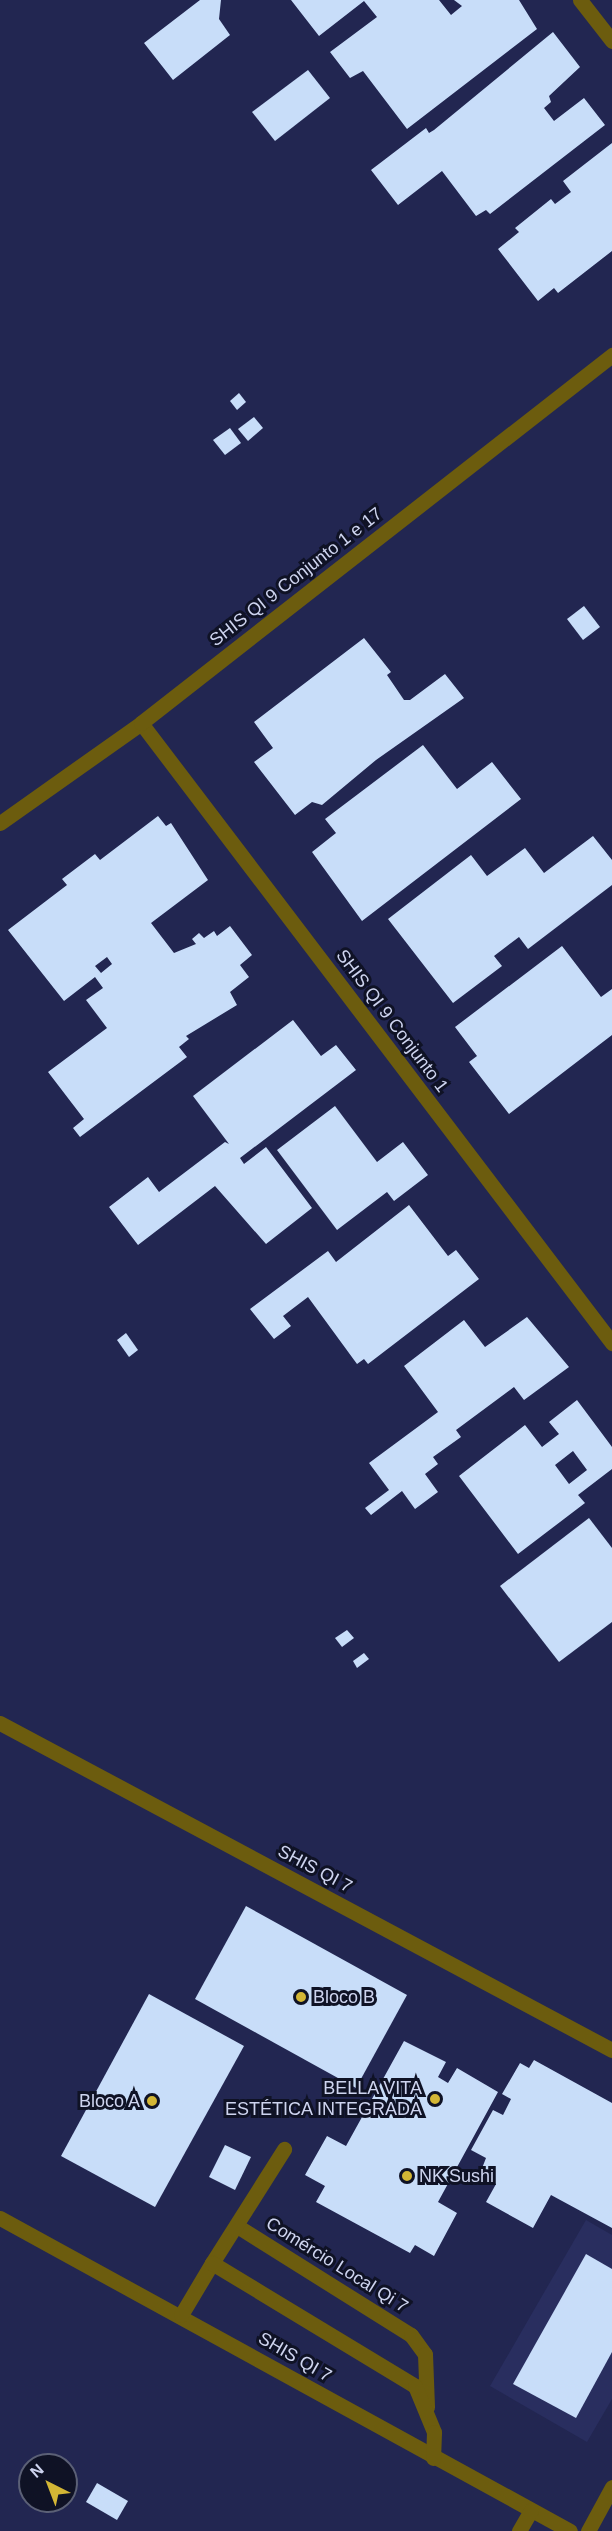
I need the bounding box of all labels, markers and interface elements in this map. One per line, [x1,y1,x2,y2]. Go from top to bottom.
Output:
street label: SHIS QI 9 Conjunto 1 e 17 [205,503,387,651]
street label: SHIS QI 9 Conjunto 1 [331,945,453,1097]
street label: SHIS QI 7 [274,1840,356,1898]
place label: Bloco B [313,1986,375,2008]
marker: Bloco B [294,1990,308,2004]
place label: BELLA VITA ESTÉTICA INTEGRADA [224,2078,422,2120]
place label: Bloco A [78,2090,140,2112]
marker: BELLA VITA ESTÉTICA INTEGRADA [426,2090,444,2108]
marker: Bloco A [145,2094,159,2108]
place label: NK Sushi [419,2165,494,2187]
marker: NK Sushi [400,2169,414,2183]
street label: Comércio Local Qi 7 [262,2213,412,2317]
street label: SHIS QI 7 [255,2327,335,2387]
north arrow [18,2453,78,2513]
text: N [27,2461,47,2481]

